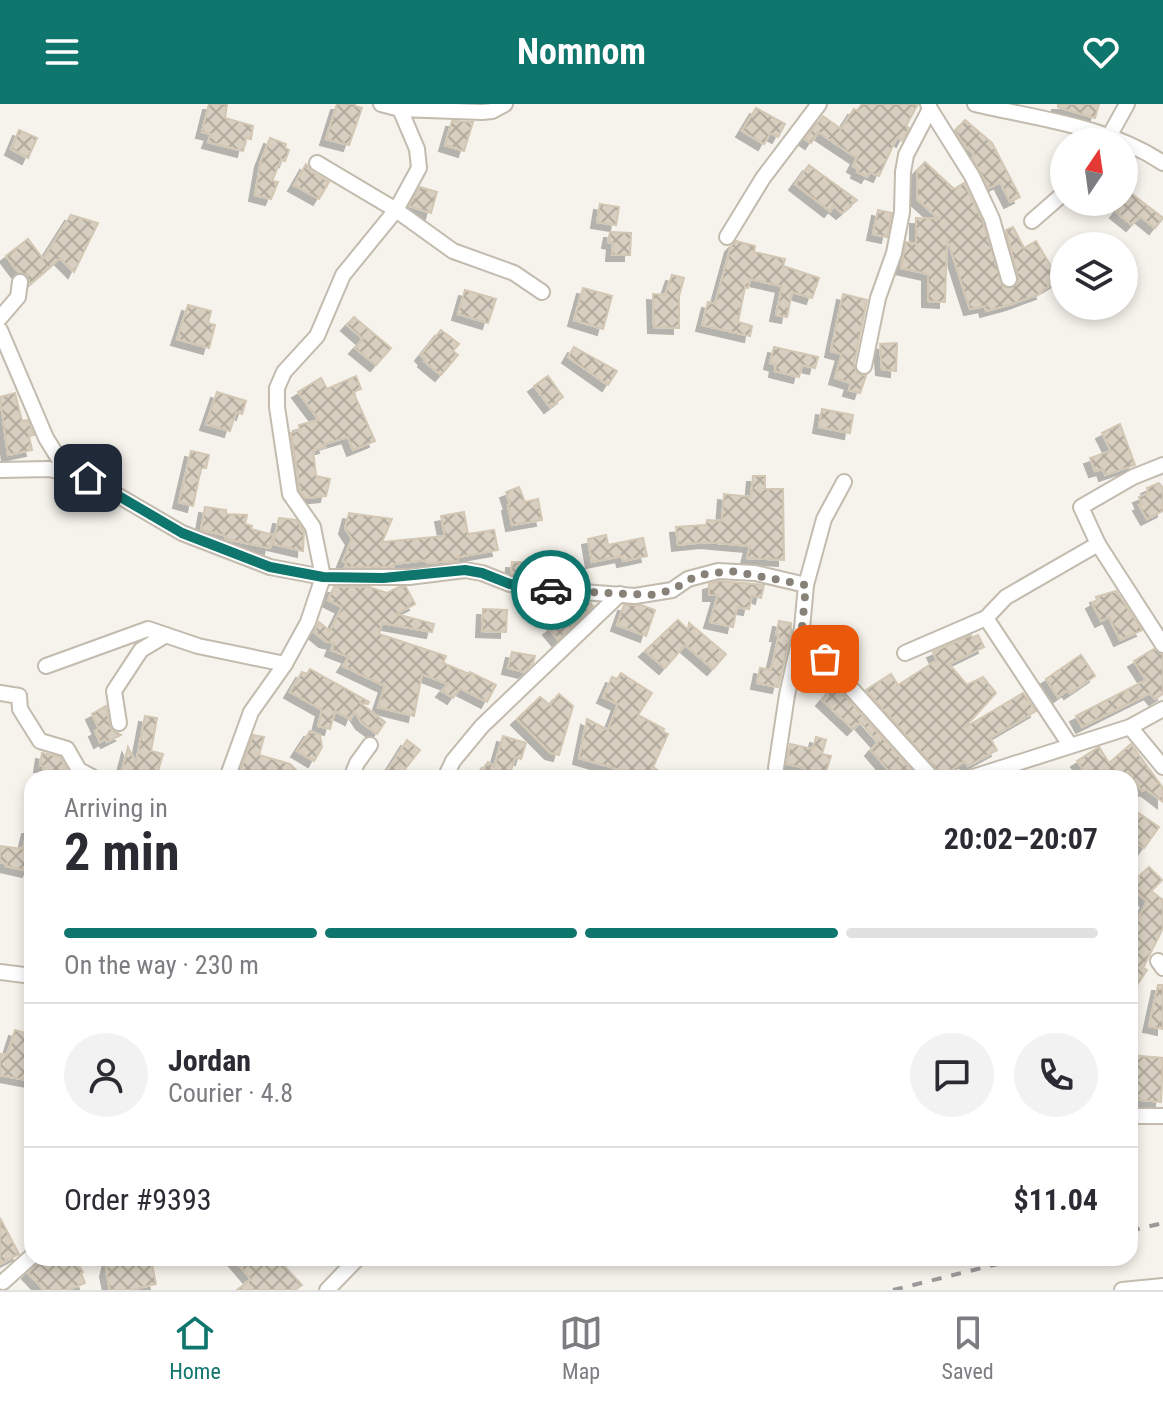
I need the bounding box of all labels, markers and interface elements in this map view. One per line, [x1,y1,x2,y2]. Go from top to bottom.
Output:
icon: menu [40,30,84,74]
icon: heart [1079,30,1123,74]
text: Nomnom [517,31,646,73]
north arrow [1050,128,1138,216]
map controls [1050,128,1138,320]
button: layers [1050,232,1138,320]
pin [54,444,122,512]
icon: home [66,456,110,500]
courier [511,550,591,630]
icon: car [529,568,573,612]
pin [791,625,859,693]
icon: bag [803,637,847,681]
text: Arriving in [64,793,168,823]
text: 20:02–20:07 [944,821,1098,856]
text: 2 min [64,822,180,883]
text: On the way · 230 m [64,950,259,980]
button: person [64,1033,148,1117]
button: chat [910,1033,994,1117]
button: phone [1014,1033,1098,1117]
text: Jordan [168,1043,251,1078]
text: Courier · 4.8 [168,1078,293,1108]
text: Order #9393 [64,1182,212,1217]
text: $11.04 [1013,1182,1098,1217]
tab: Home [169,1311,221,1384]
tab: Map [559,1311,603,1384]
tab: Saved [942,1311,994,1384]

